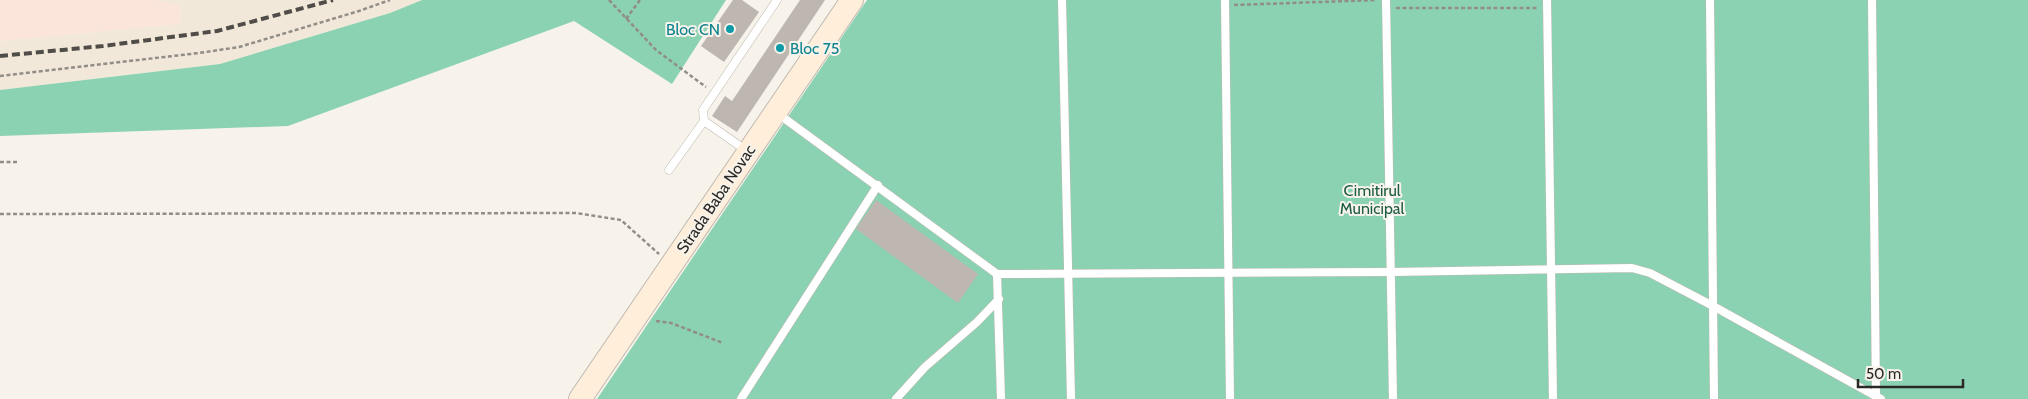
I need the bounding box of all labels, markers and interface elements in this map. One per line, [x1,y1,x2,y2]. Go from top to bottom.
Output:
place label: Bloc CN [666,20,720,39]
marker: Bloc CN [724,23,736,35]
place label: Bloc 75 [790,39,840,58]
marker: Bloc 75 [774,42,786,54]
street label: Strada Baba Novac [673,141,759,257]
park label: Cimitirul Municipal [1340,181,1404,218]
scale bar [1858,356,1963,388]
text: 50 m [1866,365,1901,383]

